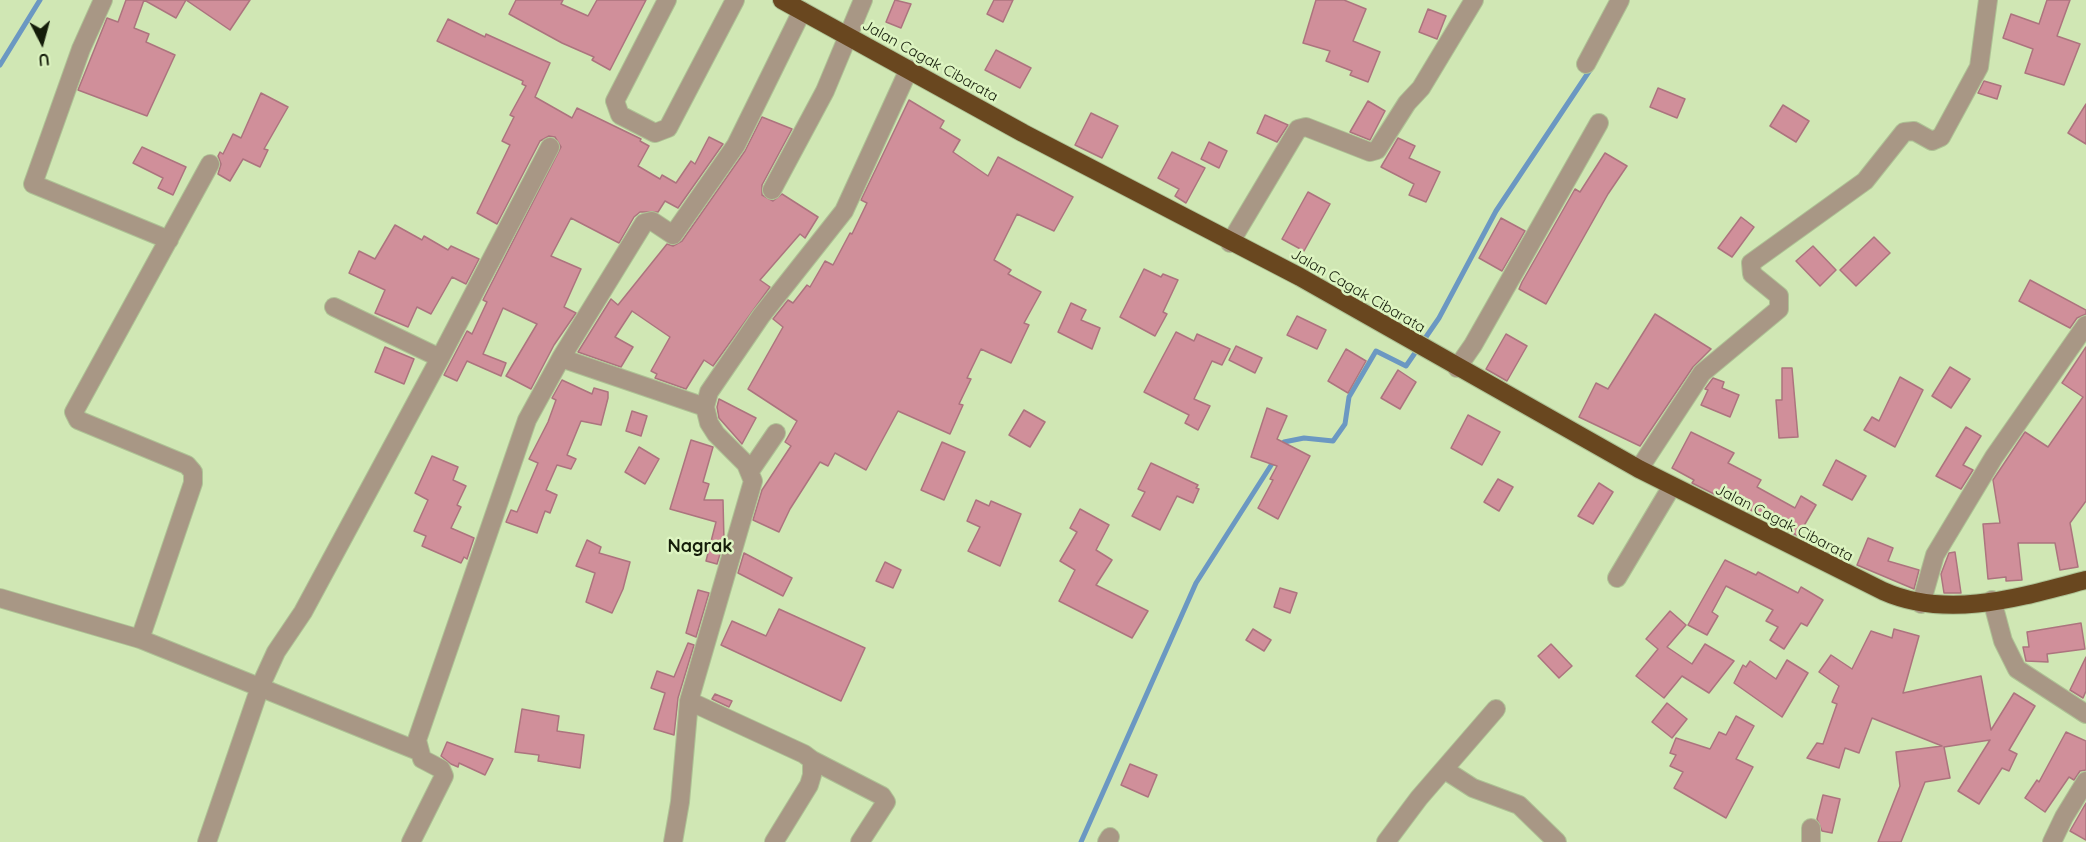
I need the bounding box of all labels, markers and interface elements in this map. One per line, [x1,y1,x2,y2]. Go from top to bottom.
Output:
north arrow [12,12,72,72]
street label: Jalan Cagak Cibarata [859,16,1001,106]
text: U [37,49,51,70]
street label: Jalan Cagak Cibarata [1288,245,1428,337]
street label: Jalan Cagak Cibarata [1712,480,1856,566]
district label: Nagrak [667,536,733,558]

